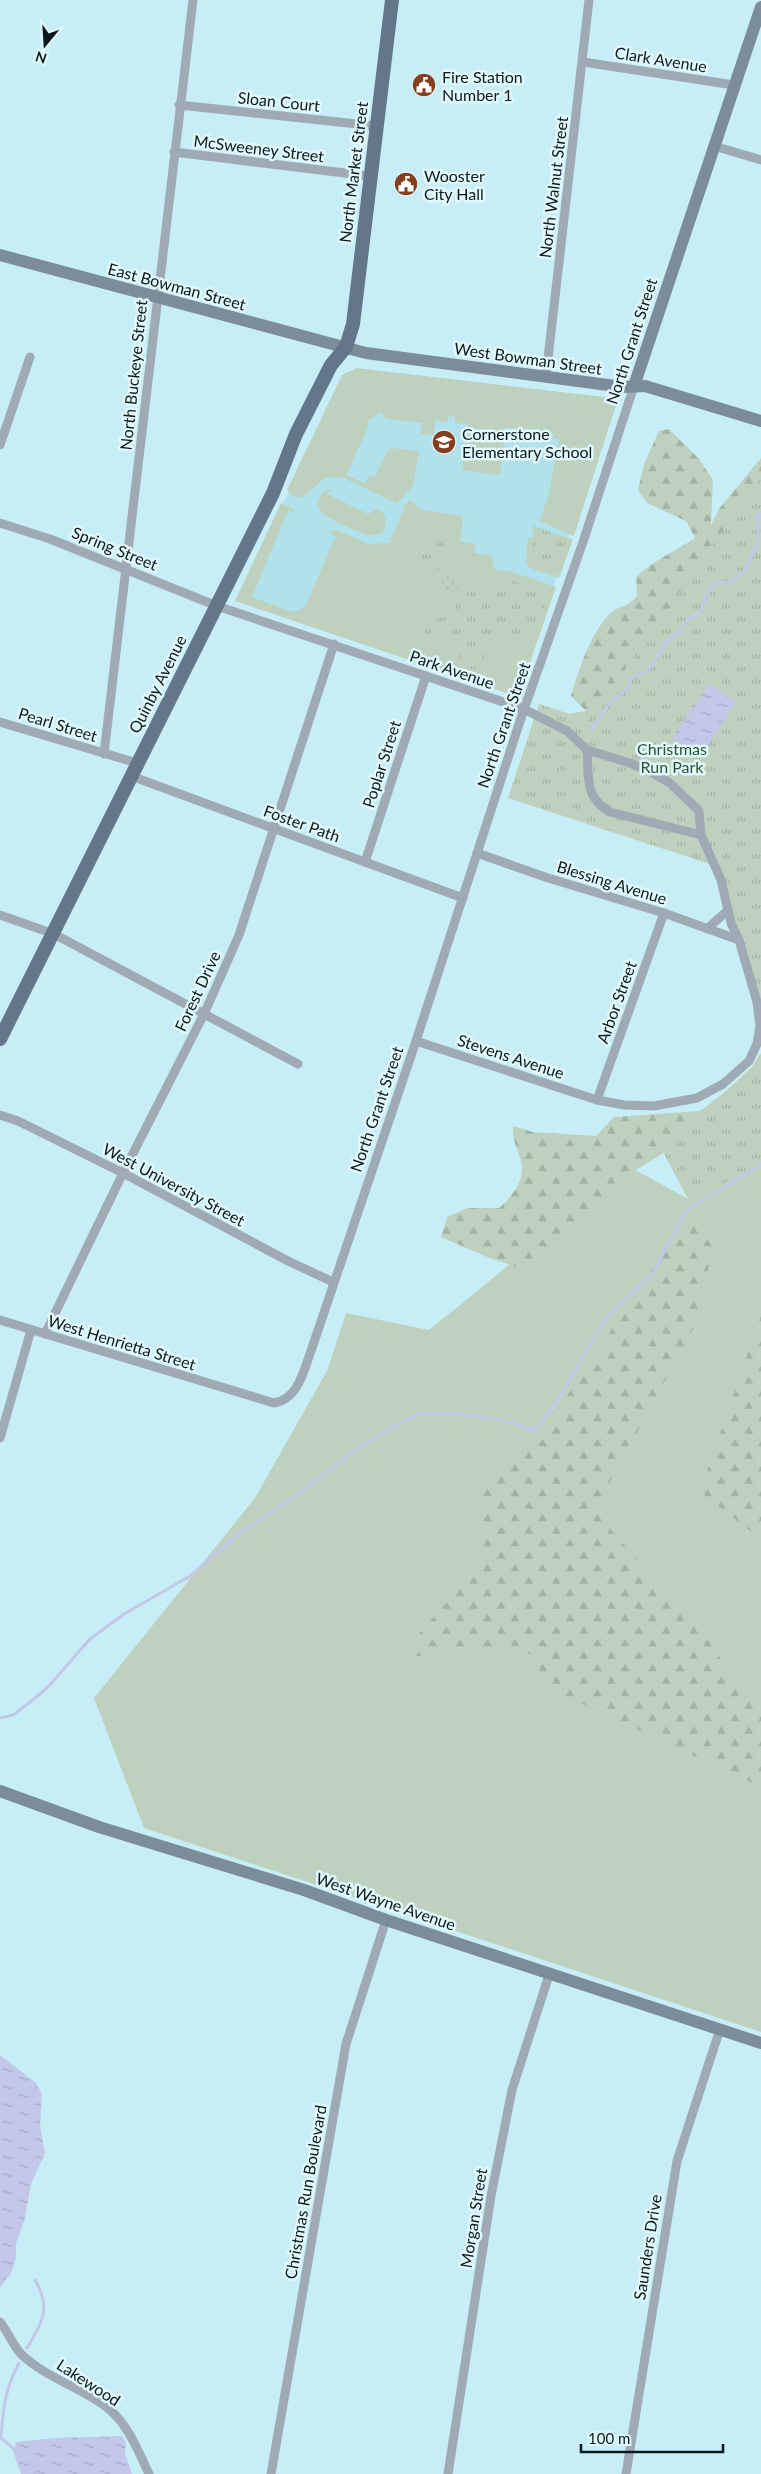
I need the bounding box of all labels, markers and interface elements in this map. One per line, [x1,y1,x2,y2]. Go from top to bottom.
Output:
north arrow [20,20,70,70]
street label: Clark Avenue [614,42,708,76]
text: N [33,48,49,68]
place label: Fire Station Number 1 [442,67,523,104]
public building icon: Fire Station Number 1 [411,72,437,98]
street label: Sloan Court [237,87,321,115]
street label: North Market Street [335,100,371,244]
street label: North Walnut Street [535,115,571,259]
street label: McSweeney Street [193,131,326,165]
place label: Wooster City Hall [424,166,485,203]
public building icon: Wooster City Hall [393,171,419,197]
street label: East Bowman Street [106,258,248,314]
street label: North Grant Street [602,275,660,407]
street label: North Buckeye Street [116,299,150,451]
street label: West Bowman Street [453,338,603,378]
place label: Cornerstone Elementary School [462,424,592,461]
school or university icon: Cornerstone Elementary School [431,429,457,455]
street label: Spring Street [69,522,161,574]
street label: Quinby Avenue [124,632,190,736]
street label: Park Avenue [407,646,497,692]
street label: North Grant Street [473,659,533,790]
street label: Pearl Street [16,703,100,745]
street label: Poplar Street [358,718,404,810]
park label: Christmas Run Park [637,739,707,776]
street label: Foster Path [261,800,343,846]
street label: Blessing Avenue [555,856,669,908]
street label: Forest Drive [170,948,224,1034]
street label: Arbor Street [592,958,640,1046]
street label: Stevens Avenue [455,1030,567,1082]
street label: North Grant Street [346,1043,406,1174]
street label: West University Street [100,1139,248,1230]
street label: West Henrietta Street [46,1310,198,1374]
street label: West Wayne Avenue [314,1868,458,1934]
street label: Christmas Run Boulevard [280,2103,330,2281]
street label: Morgan Street [456,2167,490,2269]
street label: Saunders Drive [629,2193,665,2301]
street label: Lakewood [54,2354,124,2410]
scale bar [581,2422,724,2454]
text: 100 m [588,2429,630,2447]

